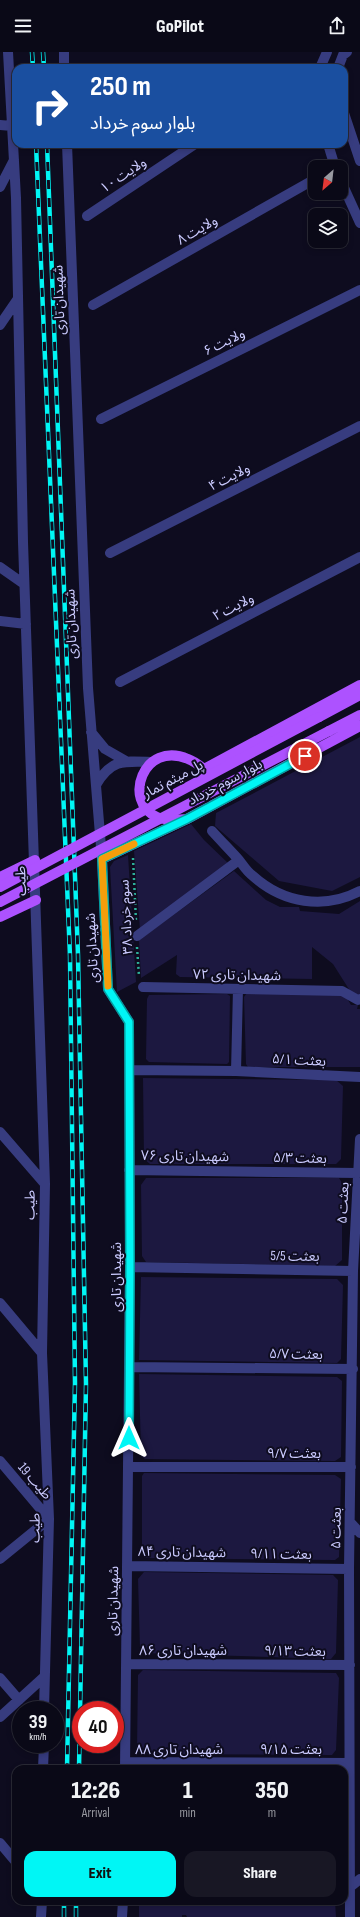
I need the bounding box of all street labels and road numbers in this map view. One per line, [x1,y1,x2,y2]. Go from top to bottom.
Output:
street label: ولایت ۱۰ [97,153,149,197]
street label: ولایت ۸ [174,212,220,248]
street label: شهیدان تاری [49,265,69,335]
street label: ولایت ۶ [200,325,248,359]
street label: ولایت ۴ [205,459,253,495]
street label: شهیدان تاری [61,589,81,659]
street label: ولایت ۲ [209,589,257,625]
street label: بلوار سوم خرداد [185,755,266,811]
street label: پل میثم تمار [139,756,207,804]
street label: طیب [12,866,30,896]
street label: سوم خرداد ۳۸ [116,879,138,955]
street label: شهیدان تاری [82,913,102,983]
street label: شهیدان تاری ۷۲ [193,966,281,984]
street label: بعثت ۵/۱ [272,1050,327,1070]
street label: شهیدان تاری ۷۶ [141,1147,229,1165]
street label: بعثت ۵/۳ [273,1149,327,1167]
street label: بعثت ۵ [333,1181,353,1224]
street label: طیب [21,1190,39,1220]
street label: شهیدان تاری [108,1242,125,1312]
street label: بعثت 5/5 [270,1247,320,1265]
street label: بعثت ۵/۷ [269,1345,323,1363]
street label: بعثت ۹/۷ [267,1445,321,1462]
street label: طیب 19 [14,1459,56,1503]
street label: بعثت ۵ [327,1507,345,1549]
street label: طیب [26,1513,44,1543]
street label: شهیدان تاری ۸۴ [138,1543,226,1561]
street label: بعثت ۹/۱۱ [250,1545,312,1563]
street label: شهیدان تاری [104,1566,122,1636]
street label: شهیدان تاری ۸۶ [139,1642,227,1659]
street label: بعثت ۹/۱۳ [264,1642,326,1660]
street label: شهیدان تاری ۸۸ [135,1741,223,1758]
street label: بعثت ۹/۱۵ [260,1741,322,1758]

